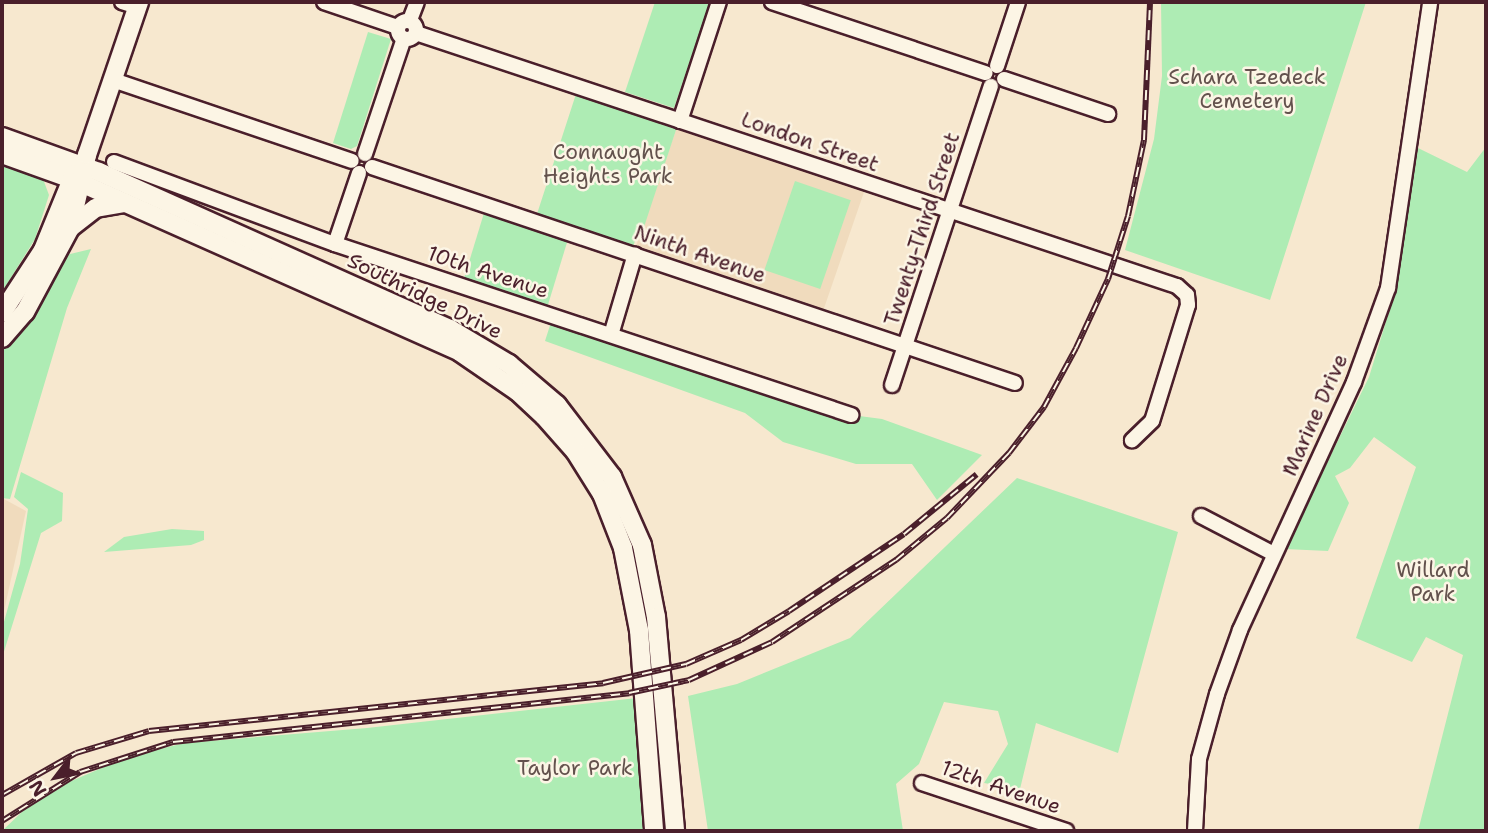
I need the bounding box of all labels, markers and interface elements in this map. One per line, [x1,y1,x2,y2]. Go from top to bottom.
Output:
park label: Schara Tzedeck Cemetery [1168,64,1326,114]
street label: London Street [738,107,882,177]
street label: Twenty-Third Street [879,129,965,329]
park label: Connaught Heights Park [543,139,673,189]
street label: Ninth Avenue [631,220,769,288]
street label: 10th Avenue [424,241,552,303]
street label: Southridge Drive [344,248,506,344]
street label: Marine Drive [1277,350,1353,480]
park label: Willard Park [1396,557,1470,607]
north arrow [21,742,91,812]
park label: Taylor Park [517,755,633,781]
street label: 12th Avenue [938,755,1064,819]
text: N [23,775,52,801]

